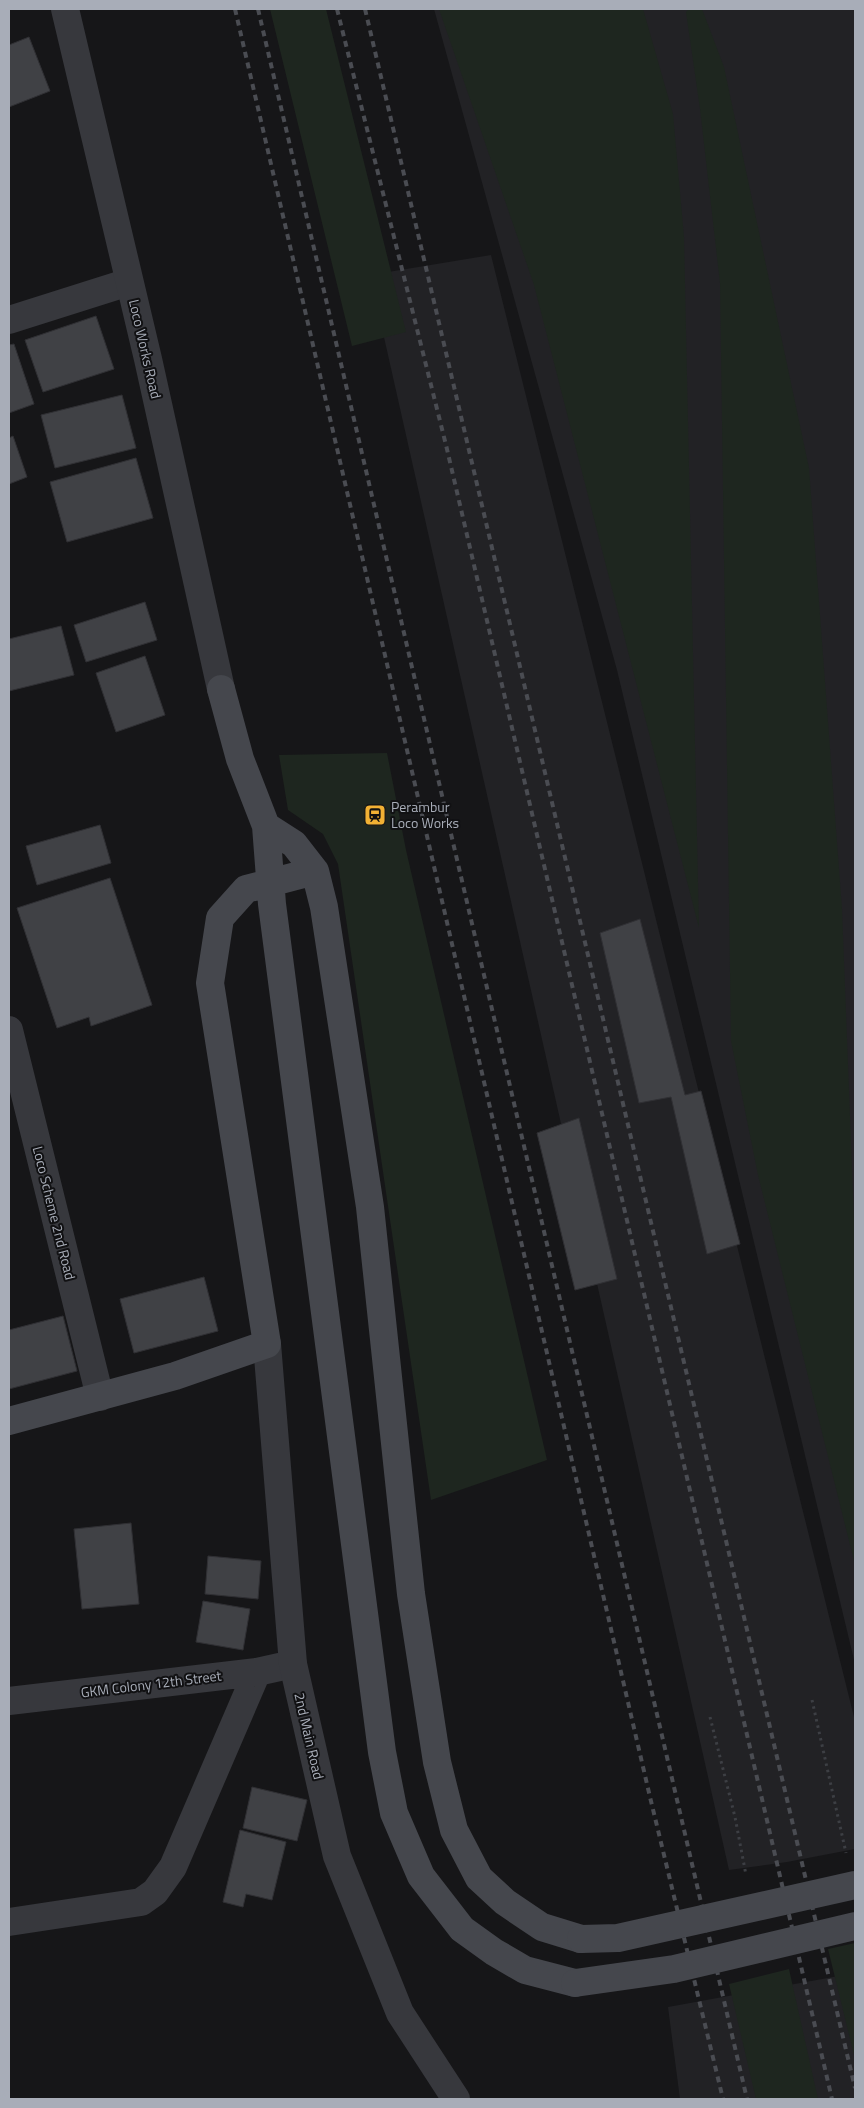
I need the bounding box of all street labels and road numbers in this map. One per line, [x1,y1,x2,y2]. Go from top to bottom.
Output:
street label: Loco Works Road [124,297,167,401]
street label: Loco Scheme 2nd Road [28,1144,81,1282]
street label: GKM Colony 12th Street [79,1664,223,1703]
street label: 2nd Main Road [289,1690,330,1781]

